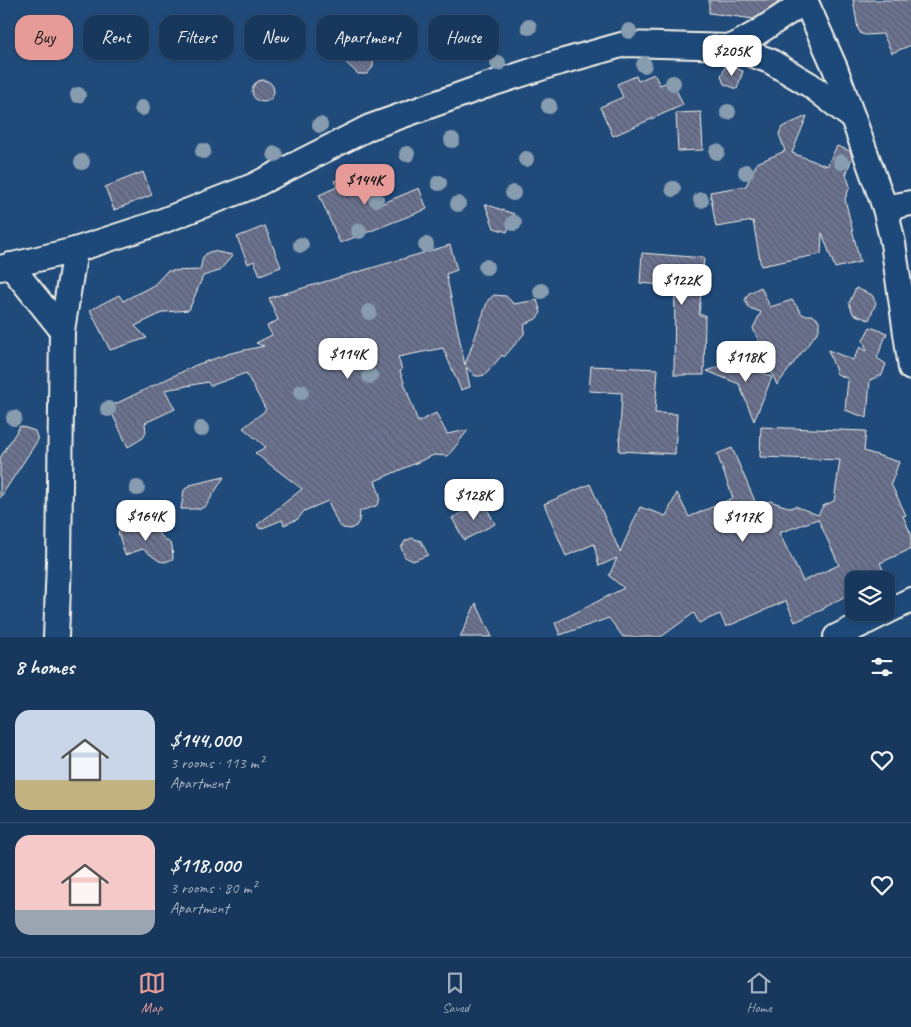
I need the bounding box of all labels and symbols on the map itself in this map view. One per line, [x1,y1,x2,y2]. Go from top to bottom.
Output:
pin: $205K [697,34,767,77]
pin: $144K [330,164,400,206]
pin: $122K [647,264,717,306]
pin: $114K [313,338,383,380]
pin: $118K [711,340,781,383]
pin: $128K [439,478,509,521]
pin: $164K [111,500,181,542]
pin: $117K [708,500,778,543]

